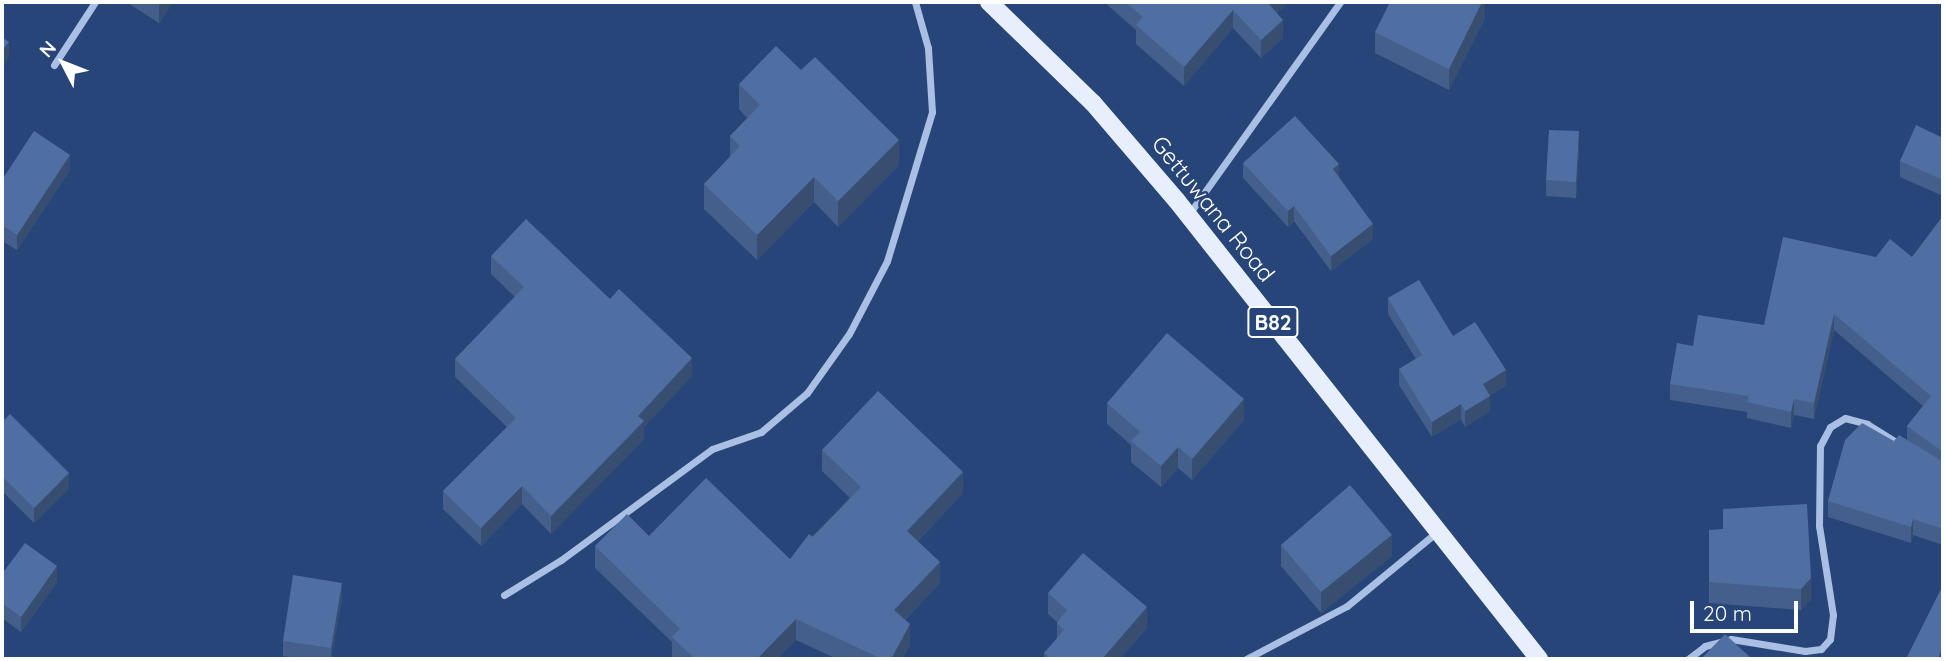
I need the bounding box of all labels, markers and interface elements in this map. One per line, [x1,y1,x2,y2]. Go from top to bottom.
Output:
north arrow [28,28,98,98]
text: N [34,36,61,62]
street label: Gettuwana Road [1146,131,1280,287]
road number: B82 [1247,304,1299,340]
scale bar [1693,588,1801,632]
text: 20 m [1703,600,1752,626]

